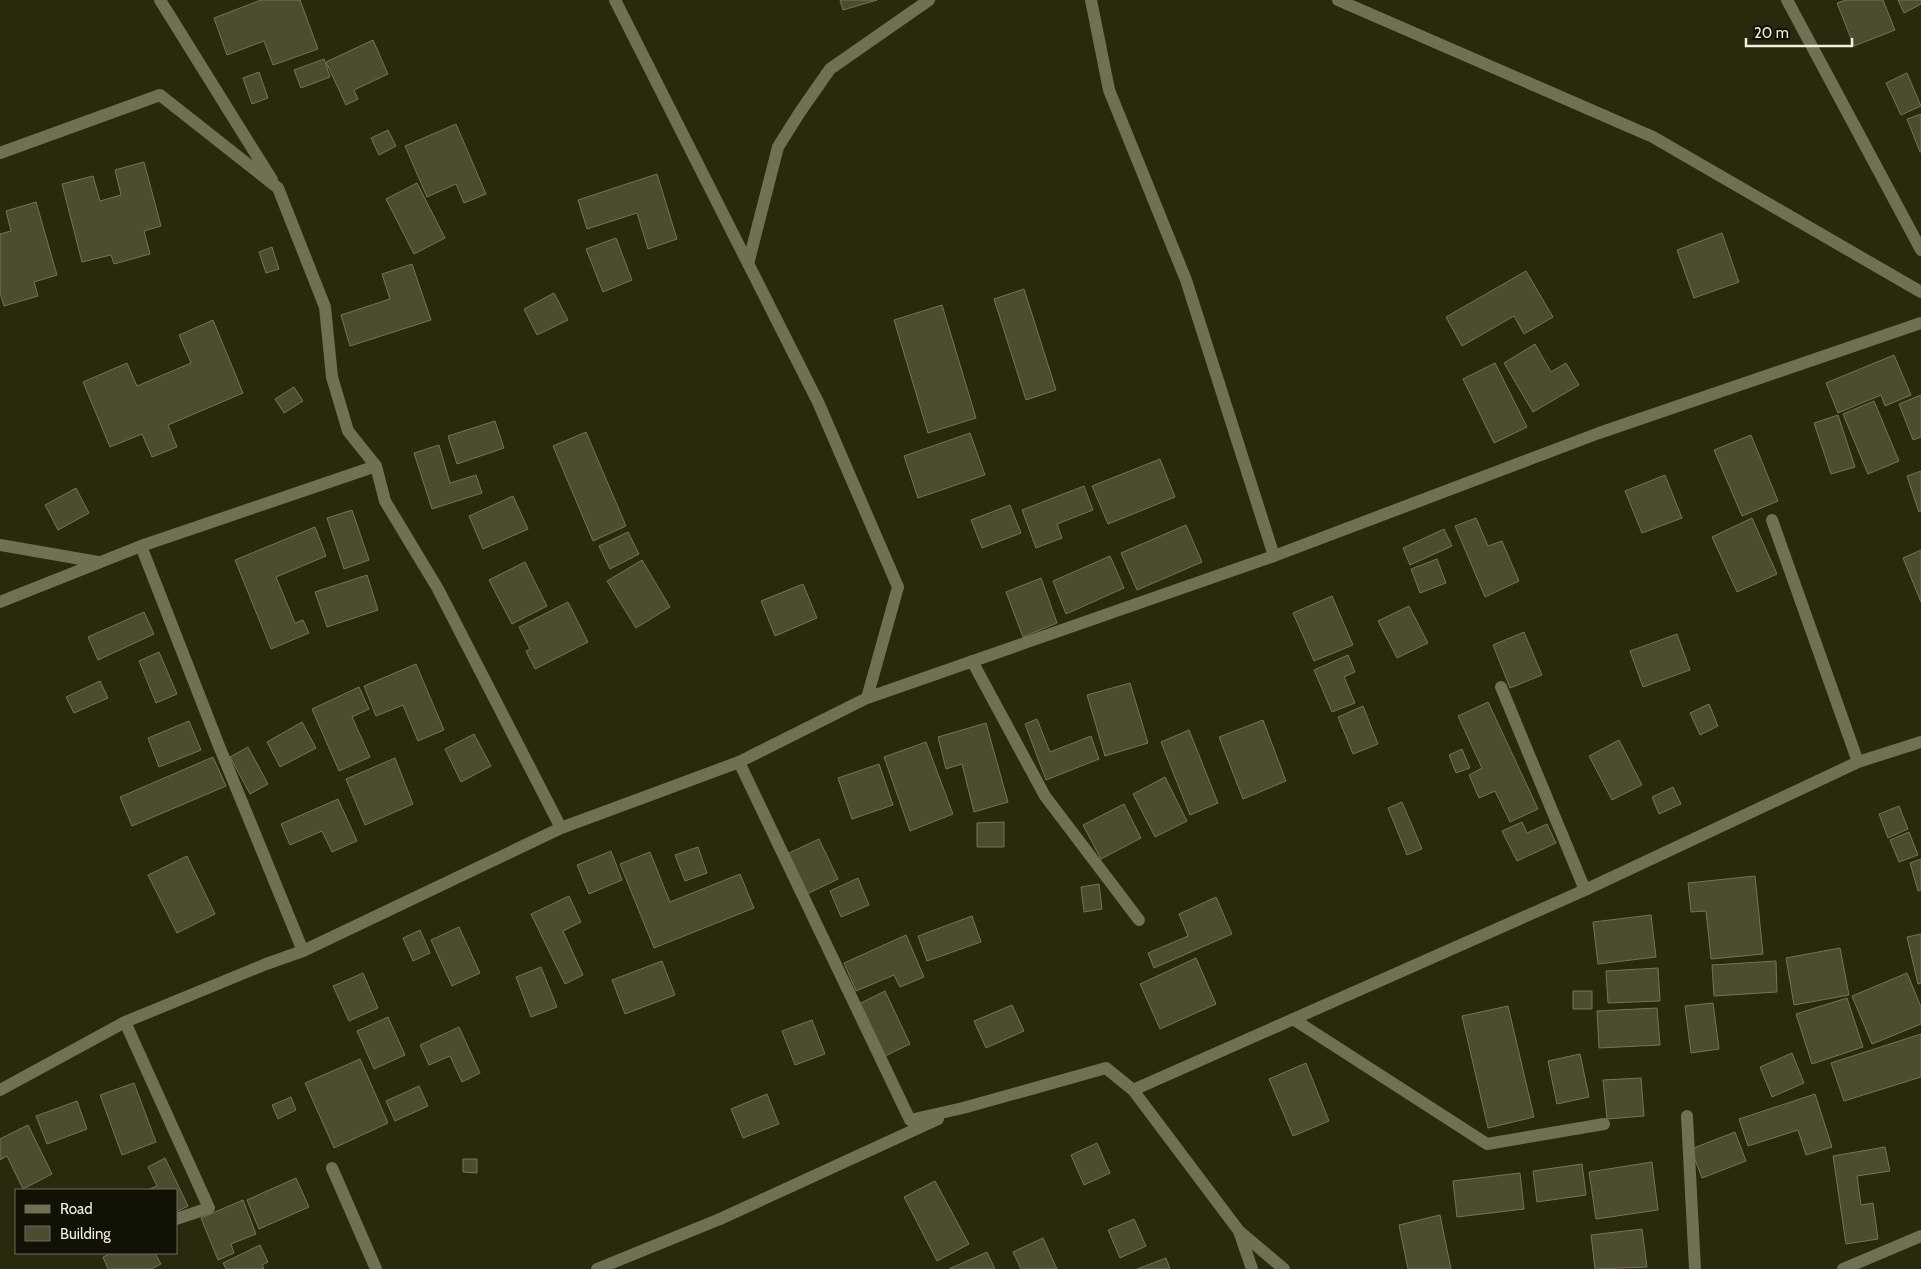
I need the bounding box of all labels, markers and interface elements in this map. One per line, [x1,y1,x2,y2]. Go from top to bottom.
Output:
scale bar [1746,15,1852,47]
text: 20 m [1754,24,1789,42]
legend [15,1189,178,1254]
text: Road [60,1200,93,1218]
text: Building [60,1225,111,1243]

